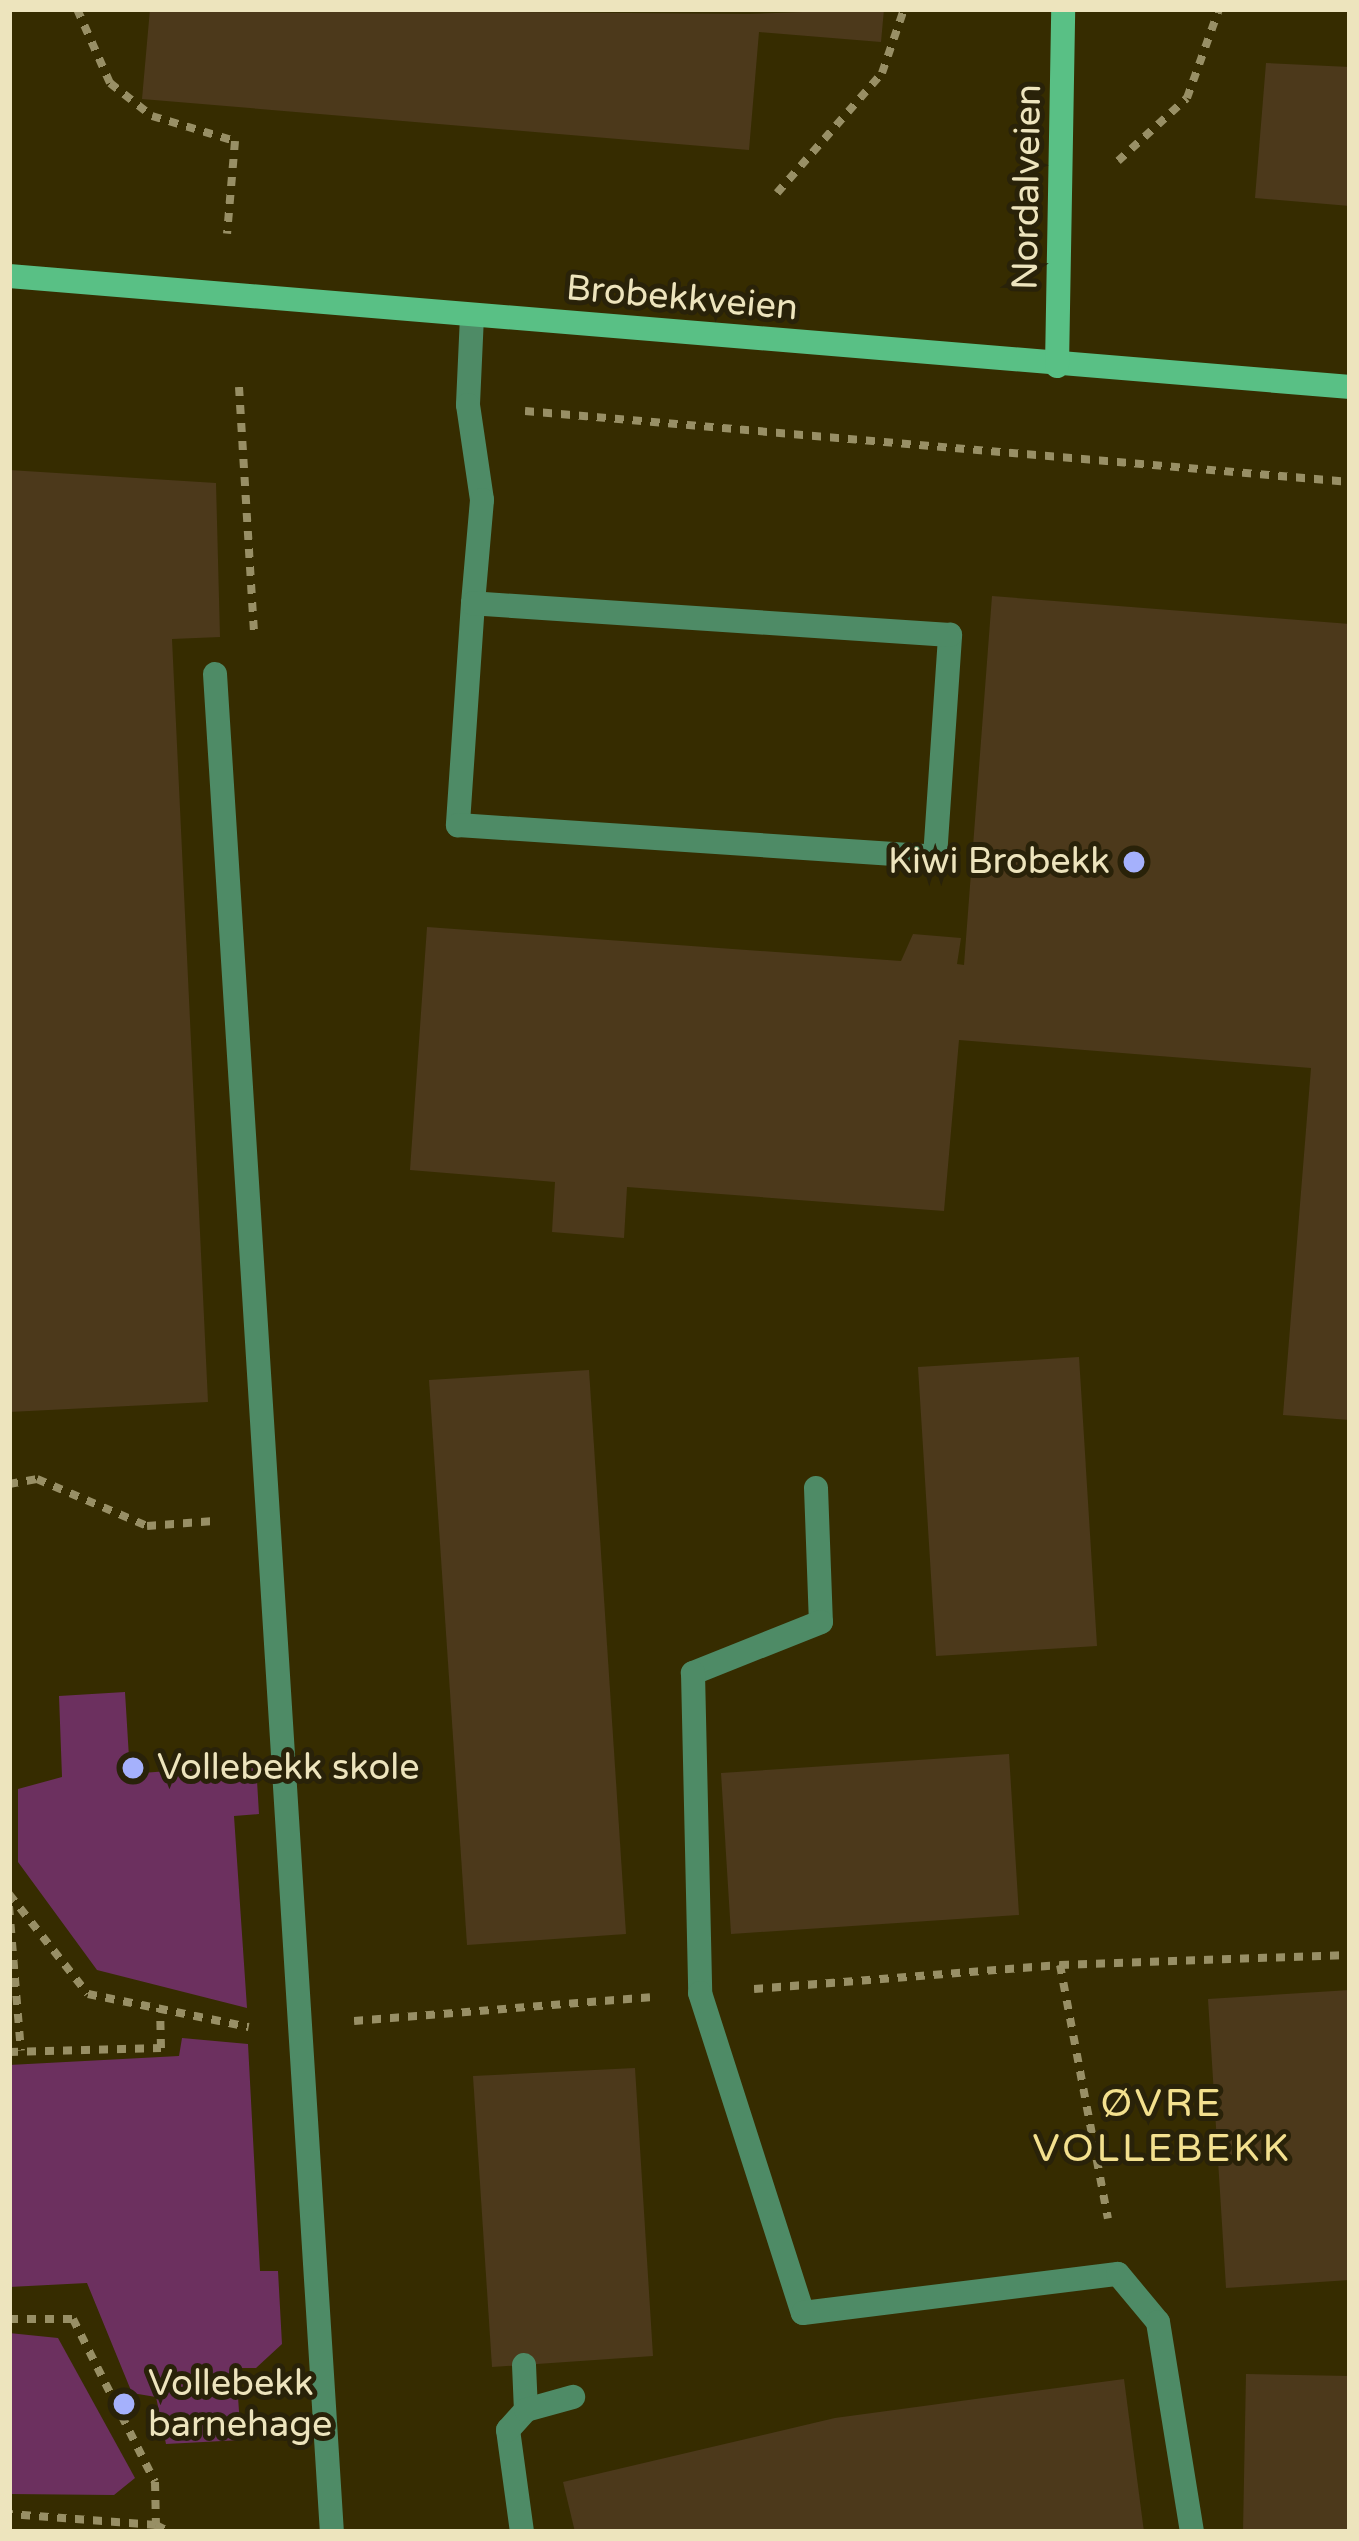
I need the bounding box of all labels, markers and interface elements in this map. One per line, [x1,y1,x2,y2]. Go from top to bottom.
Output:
street label: Nordalveien [1004,84,1050,290]
street label: Brobekkveien [564,266,800,330]
place label: Kiwi Brobekk [888,840,1110,884]
marker: Kiwi Brobekk [1121,849,1147,875]
place label: Vollebekk skole [157,1746,420,1790]
marker: Vollebekk skole [120,1755,146,1781]
district label: ØVRE VOLLEBEKK [1032,2082,1292,2173]
place label: Vollebekk barnehage [148,2361,332,2446]
marker: Vollebekk barnehage [111,2391,137,2417]

